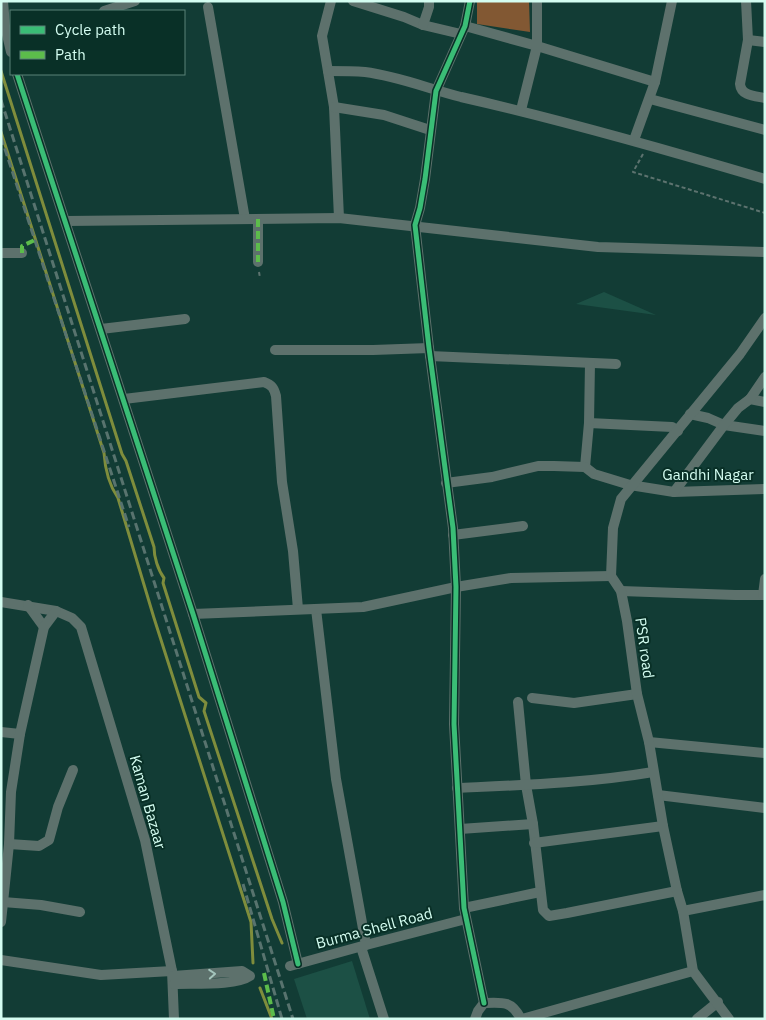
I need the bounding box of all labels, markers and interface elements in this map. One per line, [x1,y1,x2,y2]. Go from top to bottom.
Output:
legend [10,10,185,75]
text: Cycle path [55,20,126,39]
text: Path [55,45,86,64]
street label: Gandhi Nagar [662,465,754,484]
street label: PSR road [631,616,659,680]
street label: Kaman Bazaar [126,753,171,852]
street label: Burma Shell Road [314,903,434,953]
one-way arrow [208,968,216,979]

